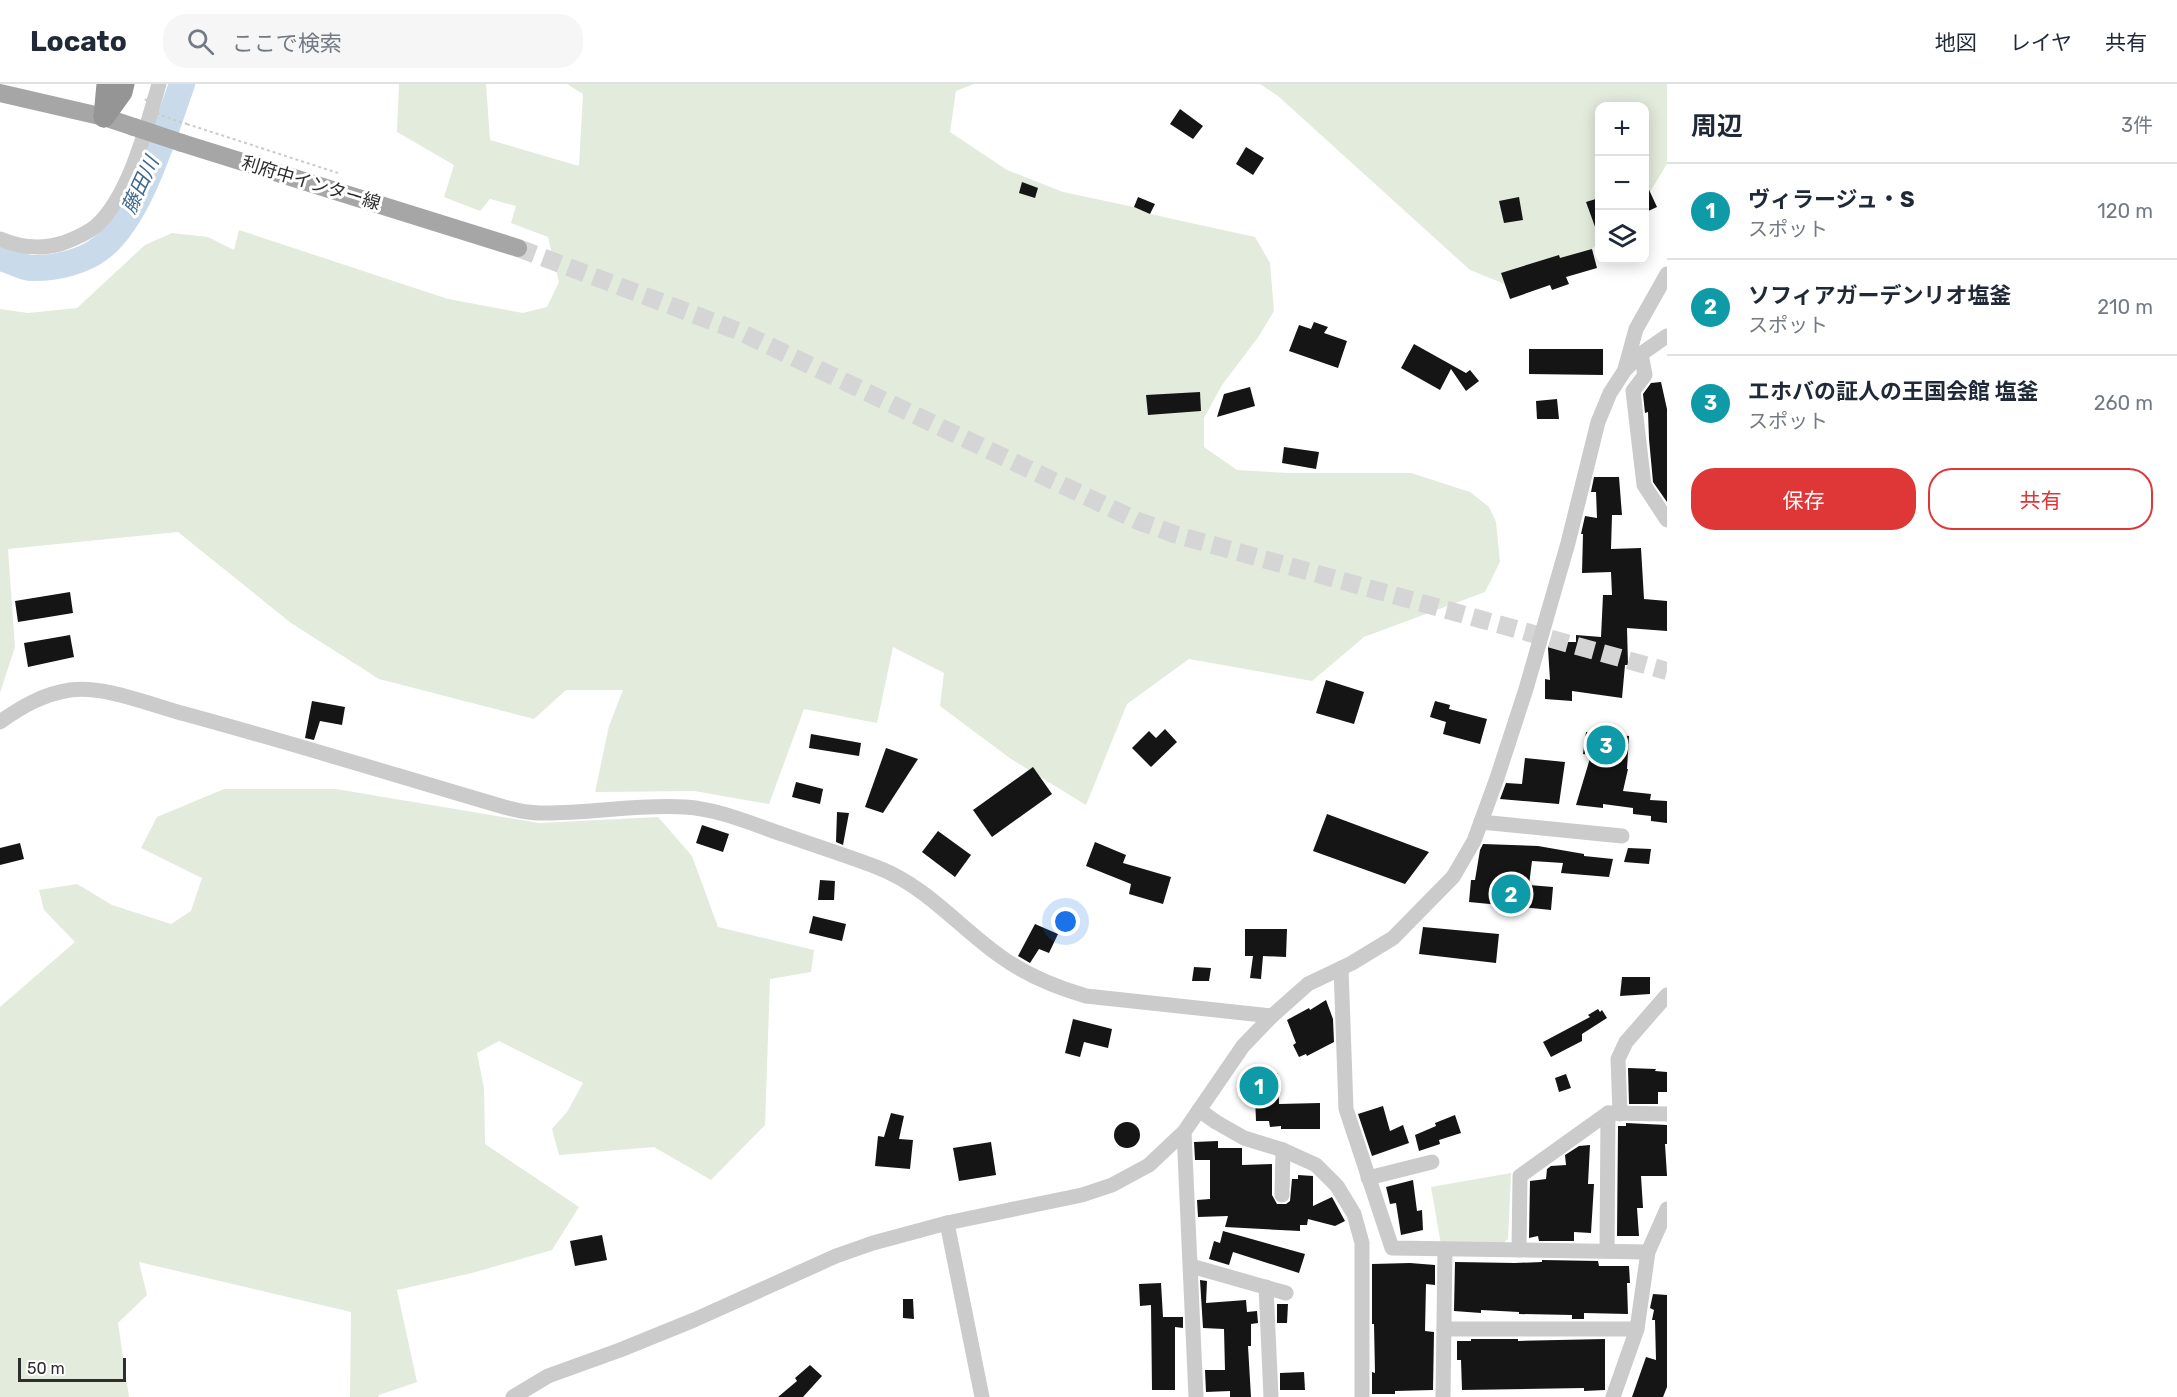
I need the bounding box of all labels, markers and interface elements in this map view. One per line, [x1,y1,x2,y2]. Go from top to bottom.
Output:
search box [163,14,583,68]
text: Locato [30,25,127,58]
icon: search [184,25,217,58]
text: ここで検索 [232,30,342,57]
text: 地図 [1935,30,1977,55]
text: レイヤ [2010,30,2072,55]
text: 共有 [2105,30,2147,55]
map controls [1595,102,1649,264]
button: + [1595,102,1649,156]
text: 周辺 [1691,111,1743,142]
text: 3件 [2121,113,2153,137]
water label: 藤田川 [116,151,164,217]
street label: 利府中インター線 [239,151,383,215]
button: − [1595,156,1649,210]
text: ヴィラージュ・S [1748,186,1915,213]
text: 1 [1706,199,1715,223]
text: 120 m [2097,199,2153,223]
button: layers [1595,210,1649,264]
text: スポット [1748,217,1828,241]
text: ソフィアガーデンリオ塩釜 [1748,282,2012,309]
text: 2 [1704,295,1717,319]
text: 210 m [2097,295,2153,319]
text: スポット [1748,313,1828,337]
text: エホバの証人の王国会館 塩釜 [1748,378,2039,405]
text: 3 [1704,391,1717,415]
text: 260 m [2094,391,2153,415]
text: スポット [1748,409,1828,433]
button: 保存 [1691,468,1916,530]
button: 共有 [1928,468,2153,530]
pin: 3 [1586,722,1626,768]
pin: 2 [1492,872,1530,916]
your location [1051,907,1080,936]
pin: 1 [1240,1064,1278,1108]
scale bar [18,1355,126,1382]
text: 50 m [27,1359,65,1378]

